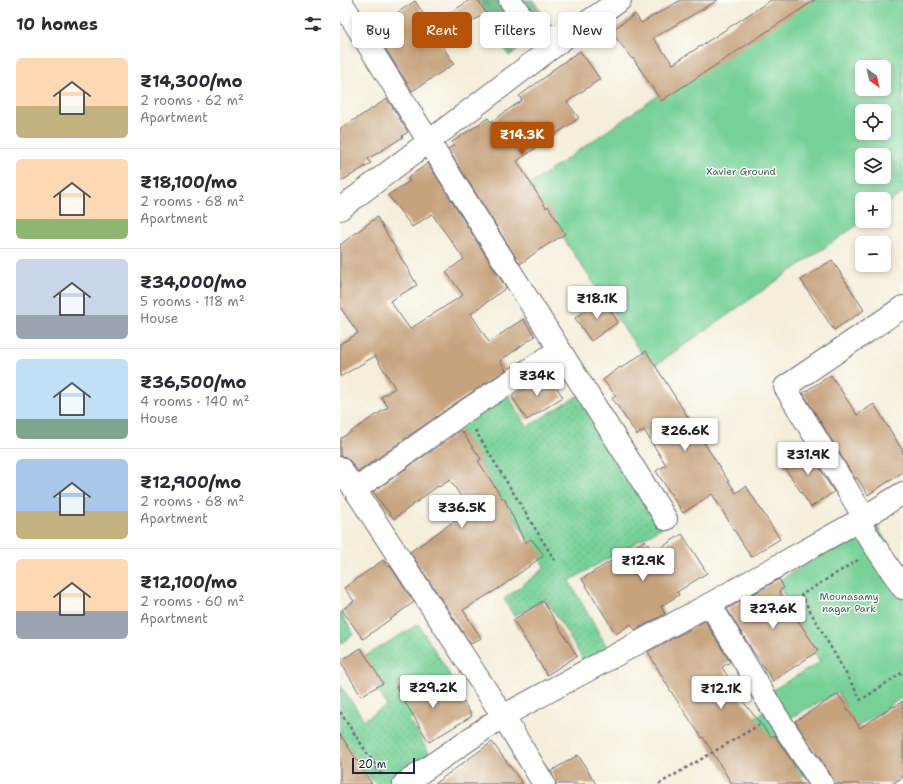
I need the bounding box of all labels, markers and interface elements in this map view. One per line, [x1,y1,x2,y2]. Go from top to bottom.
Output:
chip: Buy [352,12,404,48]
chip: Rent [412,12,472,48]
chip: Filters [480,12,550,48]
chip: New [558,12,616,48]
text: 10 homes [16,13,98,35]
icon: filters [302,13,324,35]
north arrow [855,60,891,96]
map controls [855,60,891,272]
text: ₹14,300/mo [140,70,243,92]
icon: home [48,74,96,122]
text: 2 rooms · 62 m² [140,92,244,109]
button: locate [855,104,891,140]
text: Apartment [140,109,208,126]
pin: ₹14.3K [489,122,555,156]
text: ₹14.3K [500,126,544,143]
button: layers [855,148,891,184]
park label: Xavier Ground [706,165,776,178]
text: ₹18,100/mo [140,171,237,193]
icon: home [48,175,96,223]
button: + [855,192,891,228]
text: 2 rooms · 68 m² [140,193,244,210]
text: Apartment [140,210,208,227]
button: − [855,236,891,272]
text: ₹34,000/mo [140,271,247,293]
icon: home [48,275,96,323]
pin: ₹18.1K [564,286,630,320]
text: ₹18.1K [577,290,617,307]
text: 5 rooms · 118 m² [140,293,245,310]
text: House [140,310,178,327]
pin: ₹34K [513,363,561,397]
text: ₹34K [519,367,555,384]
text: ₹36,500/mo [140,371,247,393]
icon: home [48,375,96,423]
text: 4 rooms · 140 m² [140,393,249,410]
text: House [140,410,178,427]
pin: ₹26.6K [652,418,718,452]
text: ₹26.6K [661,422,709,439]
pin: ₹31.9K [775,442,841,476]
text: ₹31.9K [786,446,830,463]
text: ₹12,900/mo [140,471,241,493]
icon: home [48,475,96,523]
text: 2 rooms · 68 m² [140,493,244,510]
pin: ₹36.5K [429,495,495,529]
text: ₹36.5K [438,499,486,516]
text: Apartment [140,510,208,527]
pin: ₹12.9K [610,548,676,582]
text: ₹12.9K [621,552,665,569]
text: ₹12,100/mo [140,571,237,593]
icon: home [48,575,96,623]
park label: Mounasamy nagar Park [820,590,879,615]
text: 2 rooms · 60 m² [140,593,244,610]
pin: ₹27.6K [740,596,806,630]
text: ₹27.6K [749,600,797,617]
text: Apartment [140,610,208,627]
pin: ₹29.2K [400,675,466,709]
pin: ₹12.1K [688,676,754,710]
text: ₹29.2K [409,679,457,696]
text: ₹12.1K [701,680,741,697]
scale bar [352,756,415,775]
text: 20 m [358,757,386,772]

